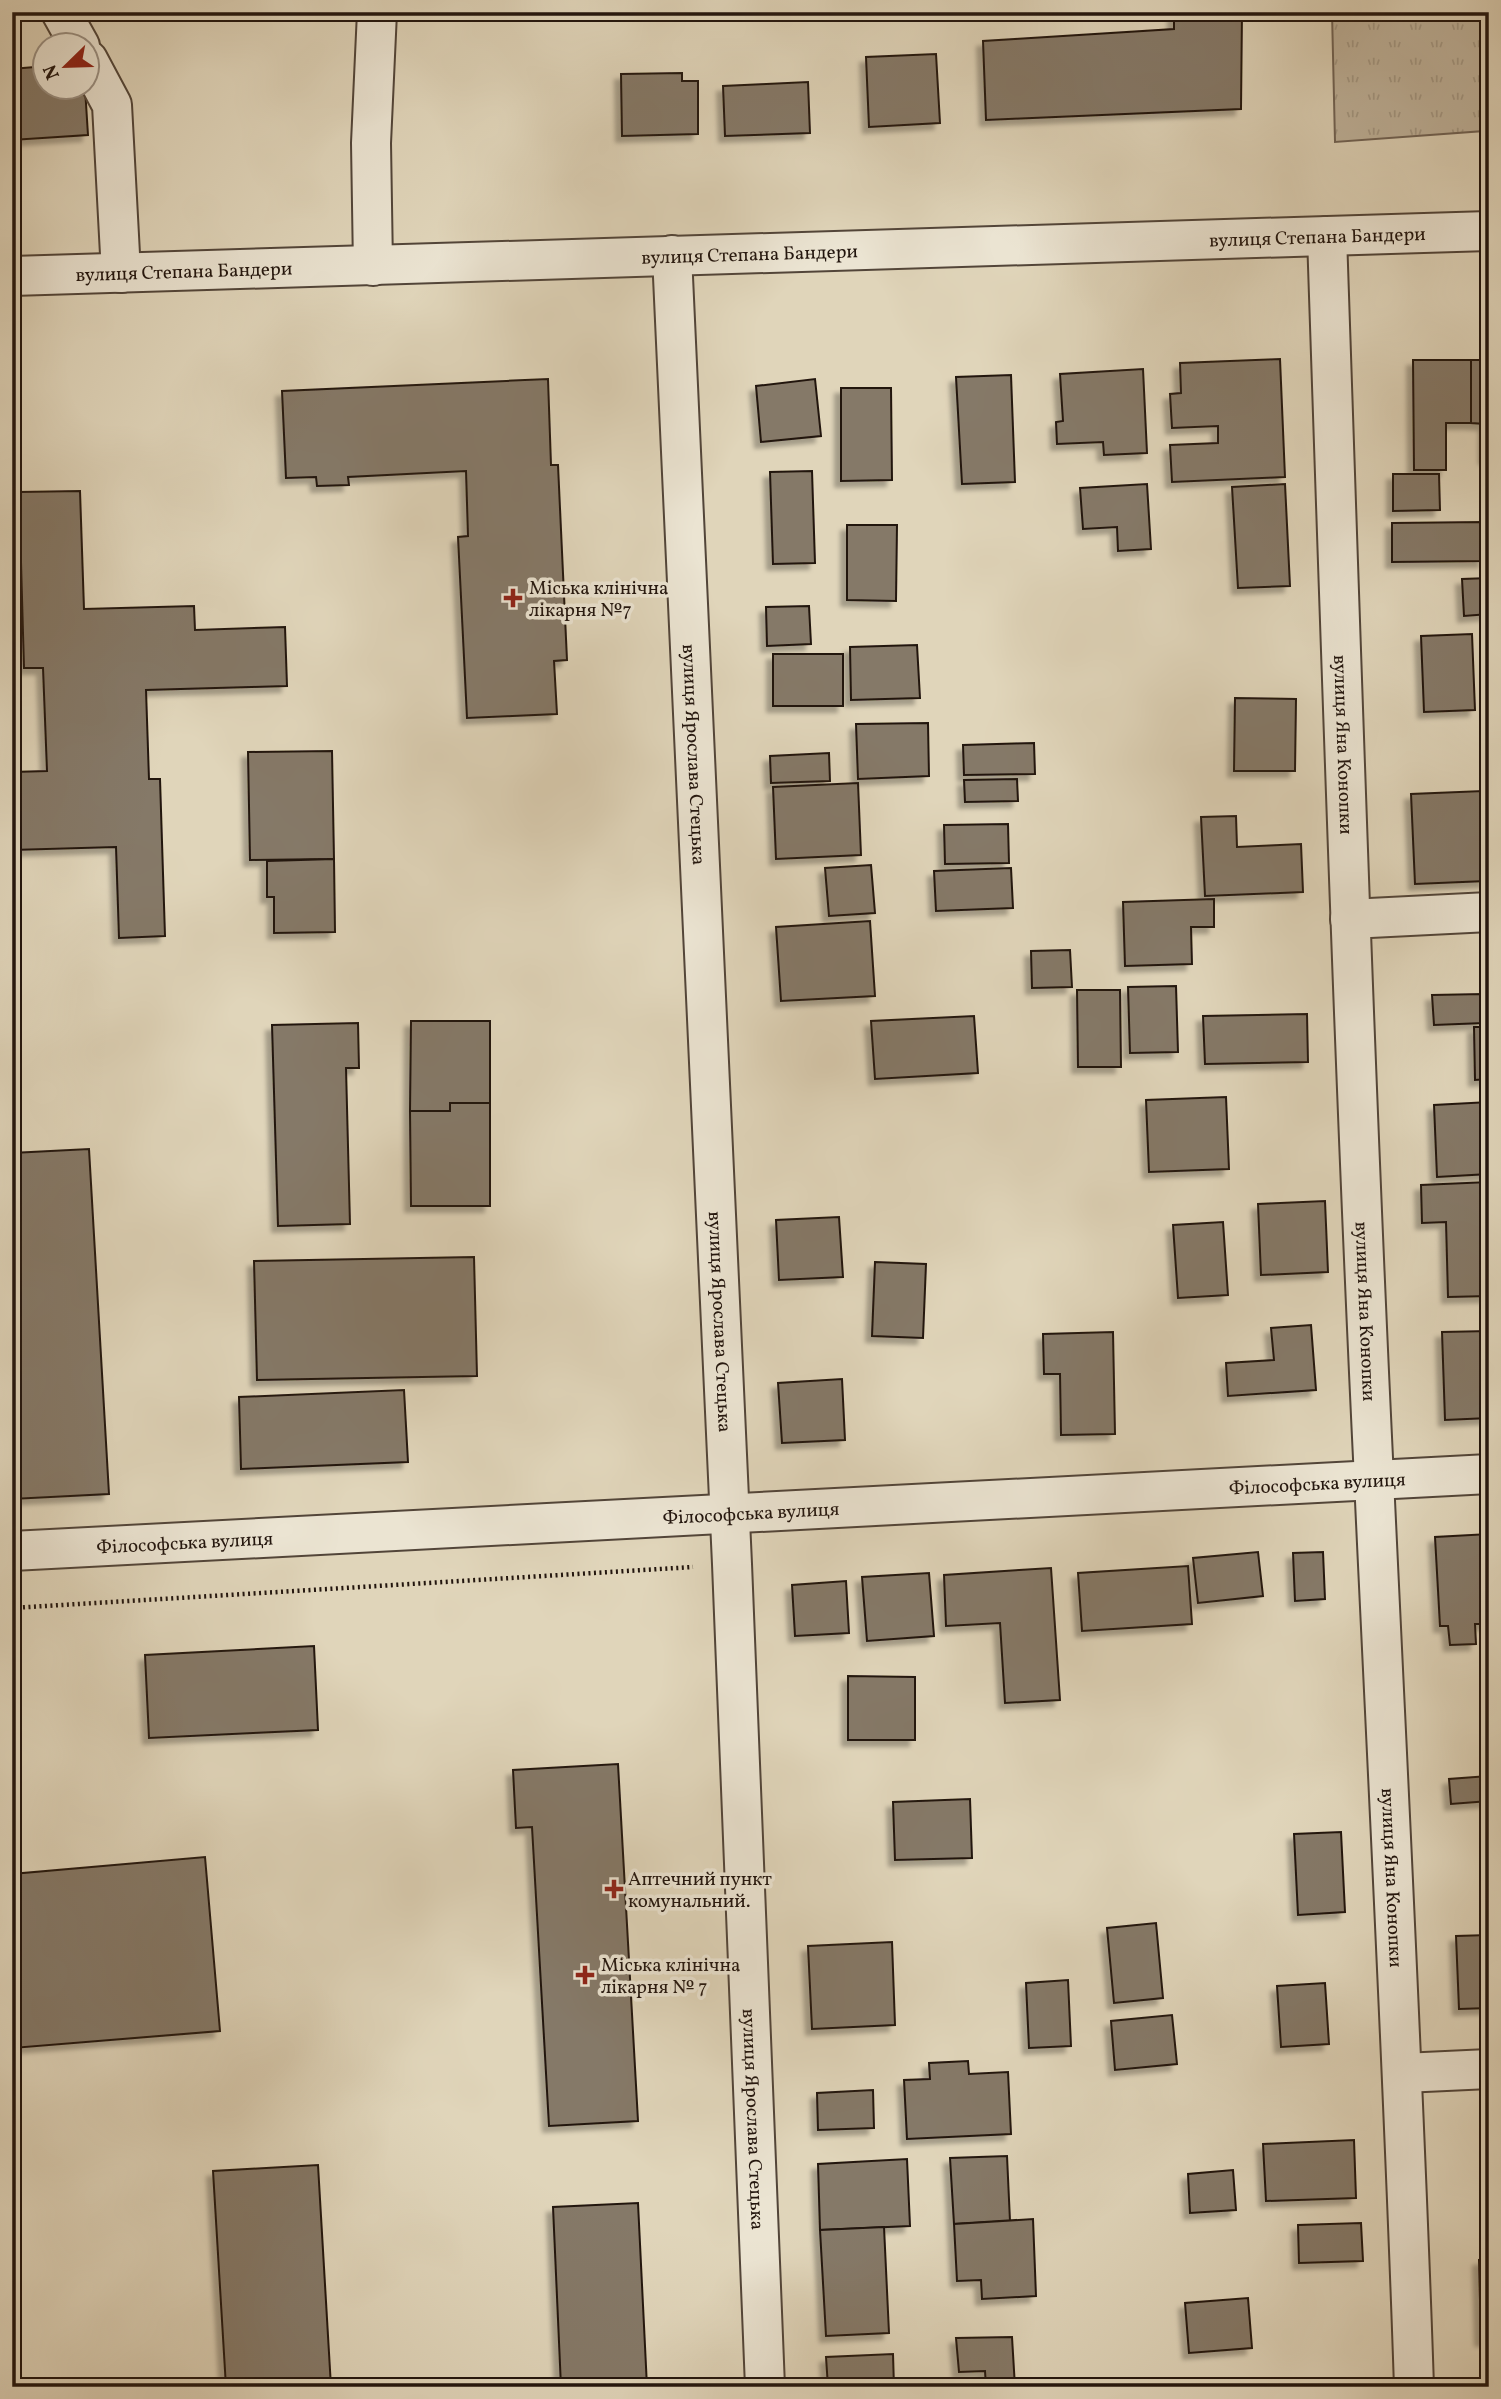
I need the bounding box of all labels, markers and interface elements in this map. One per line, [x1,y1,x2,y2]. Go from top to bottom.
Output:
north arrow [32,32,102,102]
text: N [37,60,67,83]
street label: вулиця Степана Бандери [1209,222,1426,255]
street label: вулиця Степана Бандери [641,239,858,272]
street label: вулиця Степана Бандери [75,256,293,289]
place label: Міська клінічна лікарня №7 [529,576,668,624]
marker: Міська клінічна лікарня №7 [503,588,523,608]
street label: вулиця Ярослава Стецька [675,643,711,866]
street label: вулиця Яна Конопки [1326,654,1358,835]
street label: вулиця Ярослава Стецька [701,1211,737,1433]
street label: вулиця Яна Конопки [1347,1221,1381,1402]
street label: Філософська вулиця [1228,1467,1406,1503]
street label: Філософська вулиця [662,1497,840,1532]
street label: Філософська вулиця [96,1526,274,1562]
street label: вулиця Яна Конопки [1374,1787,1408,1968]
place label: Аптечний пункт комунальний. [628,1867,772,1915]
marker: Аптечний пункт комунальний. [606,1881,622,1897]
place label: Міська клінічна лікарня № 7 [601,1953,740,2001]
marker: Міська клінічна лікарня № 7 [575,1965,595,1985]
street label: вулиця Ярослава Стецька [735,2008,770,2230]

